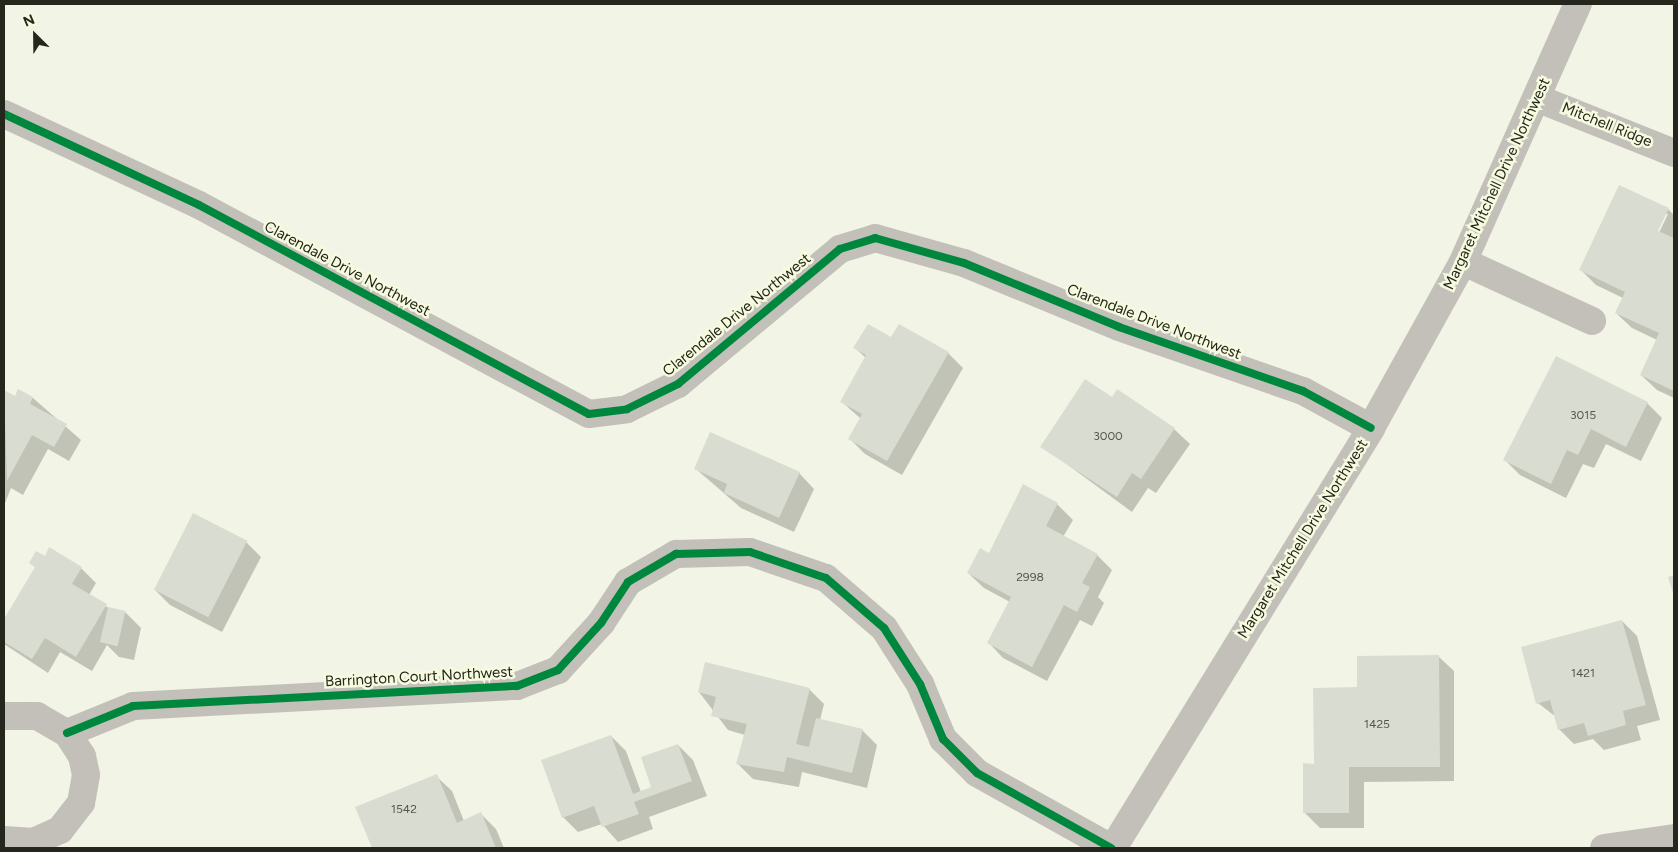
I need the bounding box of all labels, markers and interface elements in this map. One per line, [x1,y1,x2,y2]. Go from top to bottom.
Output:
north arrow [10,10,60,60]
text: N [21,11,37,31]
street label: Margaret Mitchell Drive Northwest [1440,75,1554,293]
street label: Mitchell Ridge [1559,99,1655,151]
street label: Clarendale Drive Northwest [261,218,433,320]
street label: Clarendale Drive Northwest [659,250,815,380]
street label: Clarendale Drive Northwest [1064,280,1244,364]
house number: 3015 [1570,409,1596,423]
house number: 3000 [1093,430,1123,444]
street label: Margaret Mitchell Drive Northwest [1234,436,1372,642]
house number: 2998 [1016,571,1044,585]
street label: Barrington Court Northwest [325,663,513,691]
house number: 1421 [1571,667,1595,681]
house number: 1425 [1364,718,1390,732]
house number: 1542 [391,803,417,817]

